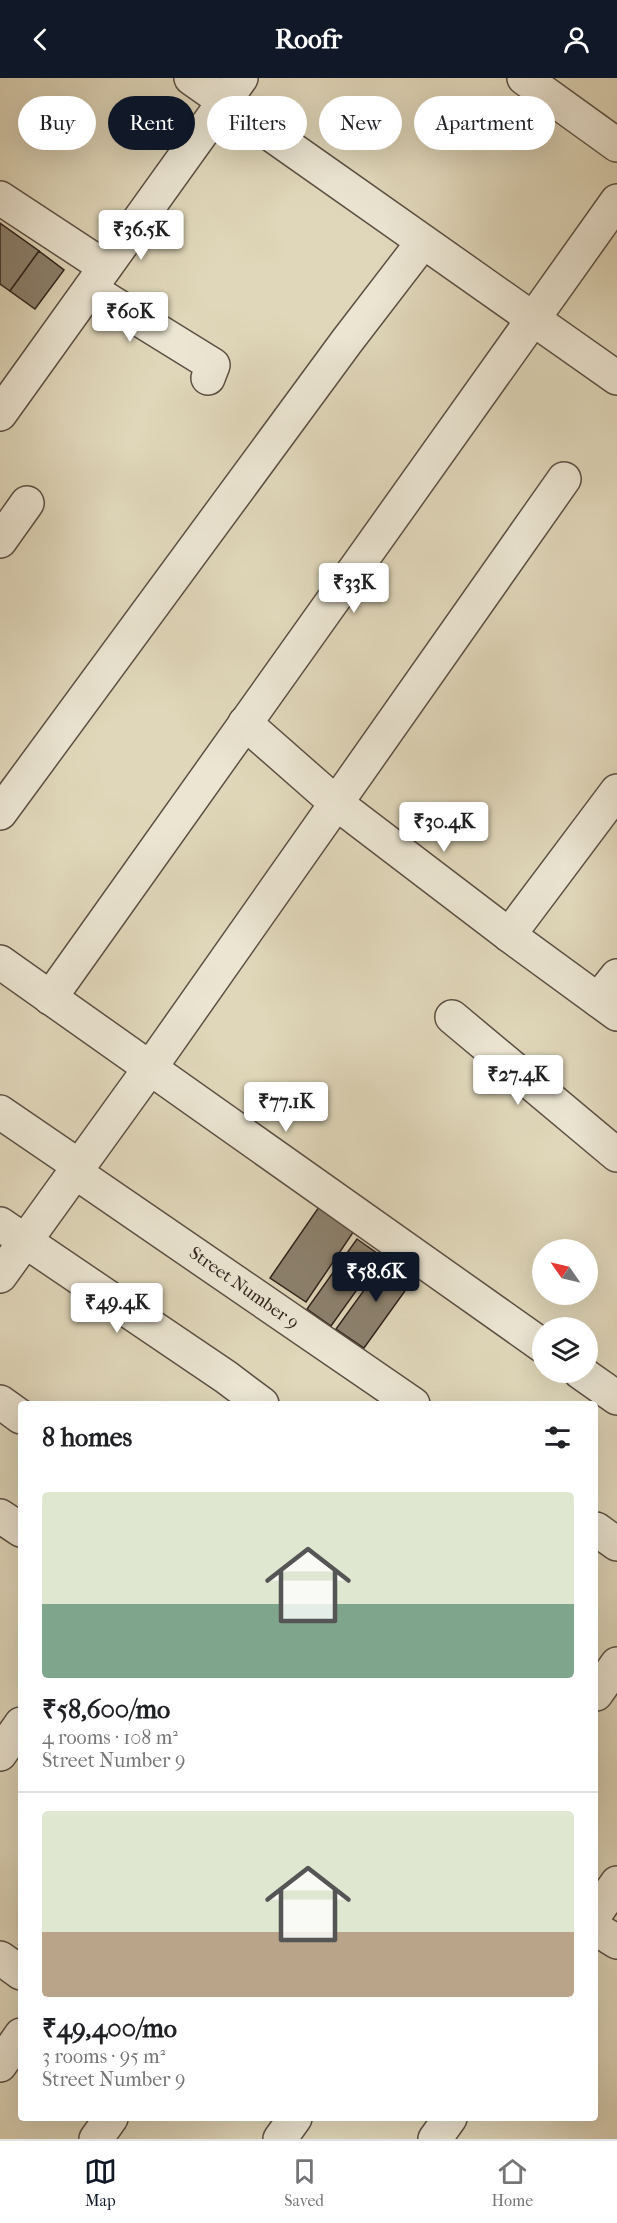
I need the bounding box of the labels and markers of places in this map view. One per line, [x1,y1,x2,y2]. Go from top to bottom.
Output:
pin: ₹36.5K [92,210,190,261]
pin: ₹60K [94,292,166,343]
pin: ₹33K [318,563,390,614]
pin: ₹30.4K [395,802,493,853]
pin: ₹27.4K [469,1055,567,1106]
pin: ₹77.1K [237,1082,335,1133]
pin: ₹58.6K [327,1252,425,1303]
pin: ₹49.4K [68,1283,166,1334]

